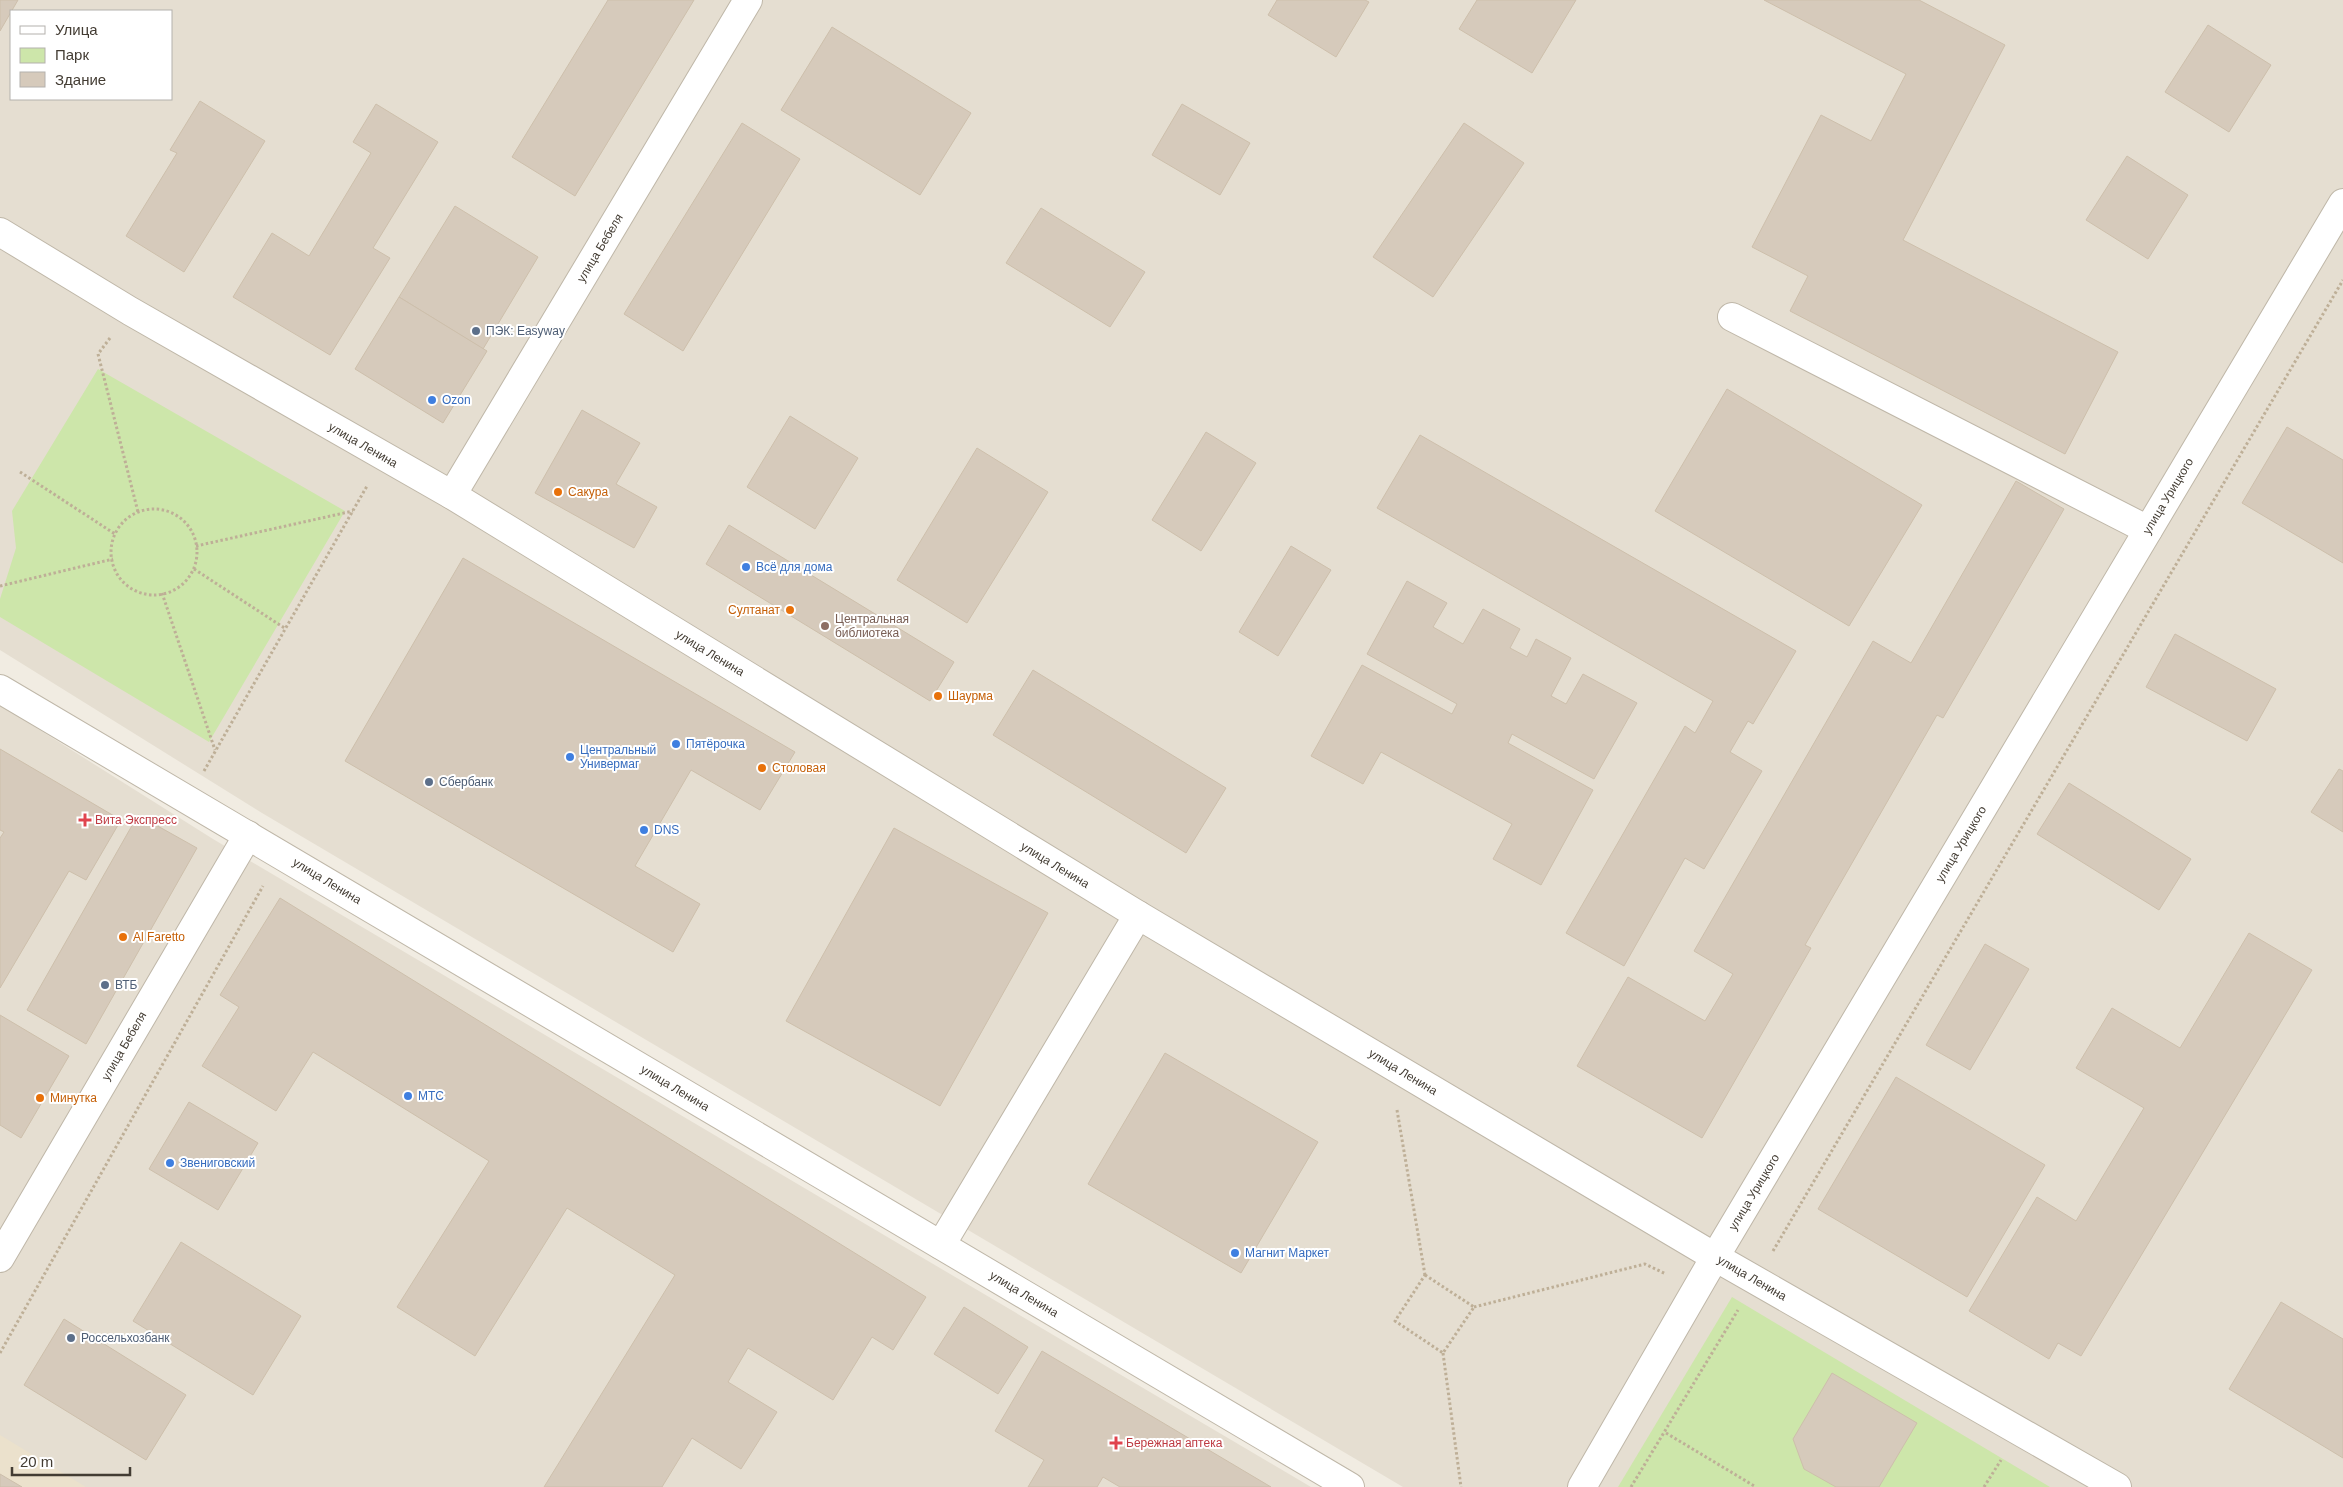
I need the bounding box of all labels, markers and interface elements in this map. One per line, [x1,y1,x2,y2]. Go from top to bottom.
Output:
legend [10,10,172,100]
text: Улица [55,21,98,38]
text: Парк [55,46,89,63]
text: Здание [55,71,106,88]
street label: улица Бебеля [574,211,626,285]
place label: ПЭК: Easyway [486,324,565,338]
marker: ПЭК: Easyway [470,325,482,337]
place label: Ozon [442,393,471,407]
marker: Ozon [426,394,438,406]
street label: улица Ленина [326,420,400,471]
street label: улица Урицкого [2140,455,2196,537]
place label: Сакура [568,485,608,499]
marker: Сакура [552,486,564,498]
place label: Всё для дома [756,560,833,574]
marker: Всё для дома [740,561,752,573]
place label: Султанат [728,603,780,617]
marker: Султанат [784,604,796,616]
place label: Центральная библиотека [835,612,909,640]
marker: Центральная библиотека [819,620,831,632]
street label: улица Ленина [673,627,747,679]
place label: Шаурма [948,689,993,703]
marker: Шаурма [932,690,944,702]
place label: Пятёрочка [686,737,745,751]
marker: Пятёрочка [670,738,682,750]
place label: Центральный Универмаг [580,743,656,771]
marker: Центральный Универмаг [564,751,576,763]
place label: Столовая [772,761,826,775]
marker: Столовая [756,762,768,774]
place label: Сбербанк [439,775,494,789]
marker: Сбербанк [423,776,435,788]
street label: улица Урицкого [1933,803,1989,885]
place label: Вита Экспресс [95,813,177,827]
marker: Вита Экспресс [79,814,91,826]
place label: DNS [654,823,679,837]
marker: DNS [638,824,650,836]
street label: улица Ленина [1018,839,1092,891]
street label: улица Ленина [290,855,364,907]
place label: Al Faretto [133,930,185,944]
marker: Al Faretto [117,931,129,943]
place label: ВТБ [115,978,138,992]
marker: ВТБ [99,979,111,991]
street label: улица Бебеля [99,1009,149,1083]
street label: улица Ленина [1366,1046,1440,1098]
street label: улица Ленина [638,1062,712,1114]
place label: МТС [418,1089,444,1103]
marker: МТС [402,1090,414,1102]
place label: Минутка [50,1091,97,1105]
marker: Минутка [34,1092,46,1104]
street label: улица Урицкого [1726,1151,1782,1233]
place label: Звениговский [180,1156,255,1170]
marker: Звениговский [164,1157,176,1169]
place label: Магнит Маркет [1245,1246,1329,1260]
marker: Магнит Маркет [1229,1247,1241,1259]
street label: улица Ленина [1715,1253,1789,1304]
street label: улица Ленина [987,1268,1061,1320]
place label: Россельхозбанк [81,1331,170,1345]
marker: Россельхозбанк [65,1332,77,1344]
place label: Бережная аптека [1126,1436,1223,1450]
marker: Бережная аптека [1110,1437,1122,1449]
scale bar [12,1444,130,1476]
text: 20 m [20,1453,53,1470]

